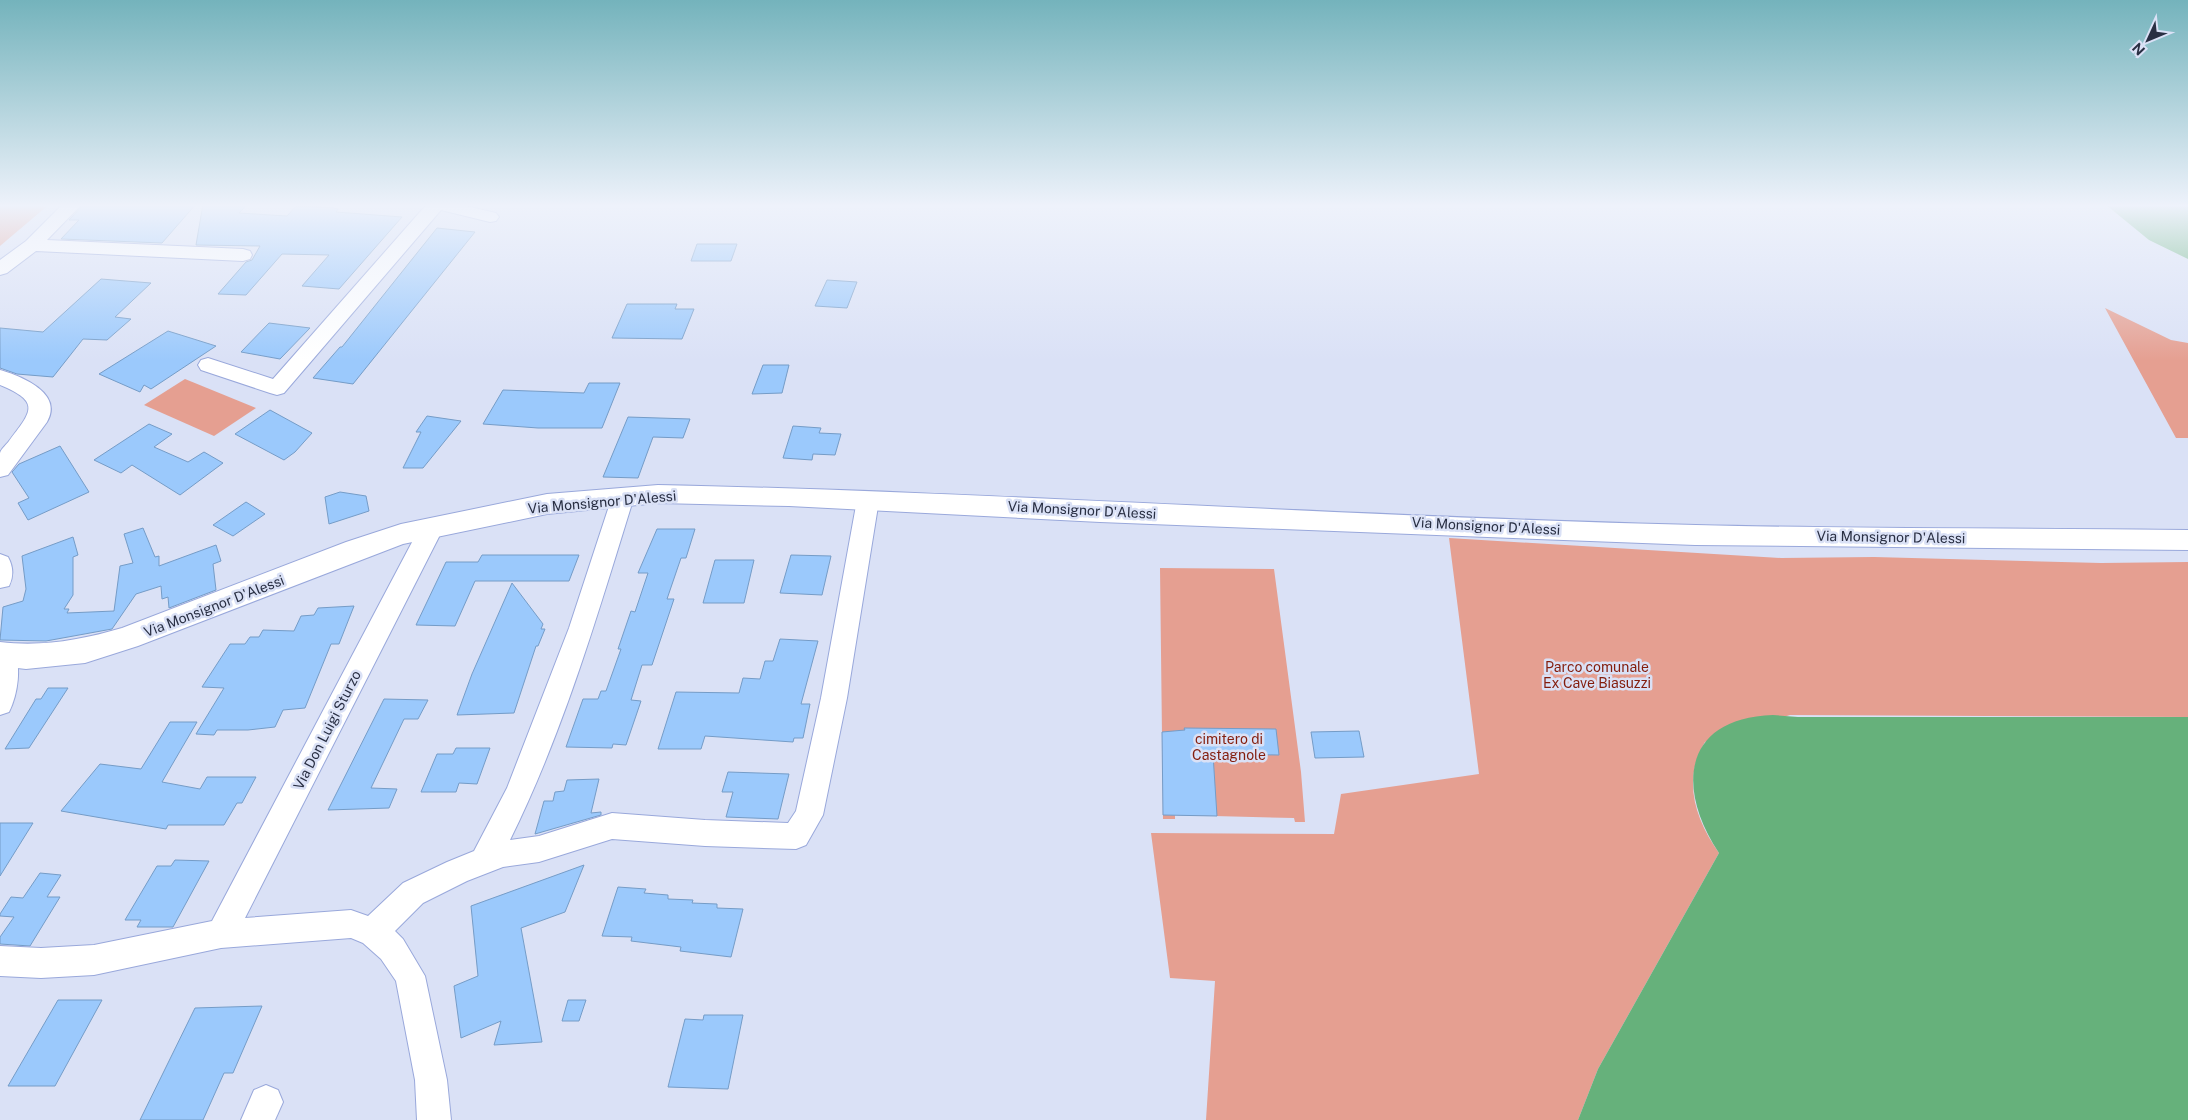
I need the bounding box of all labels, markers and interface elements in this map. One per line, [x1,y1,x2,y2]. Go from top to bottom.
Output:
north arrow [2123,15,2173,65]
text: N [2129,40,2148,59]
street label: Via Monsignor D'Alessi [527,488,677,516]
street label: Via Monsignor D'Alessi [1007,498,1157,522]
street label: Via Monsignor D'Alessi [1411,514,1561,538]
street label: Via Monsignor D'Alessi [1816,528,1966,546]
street label: Via Monsignor D'Alessi [142,572,286,640]
park label: Parco comunale Ex Cave Biasuzzi [1543,659,1651,691]
street label: Via Don Luigi Sturzo [290,668,364,792]
park label: cimitero di Castagnole [1192,731,1266,763]

